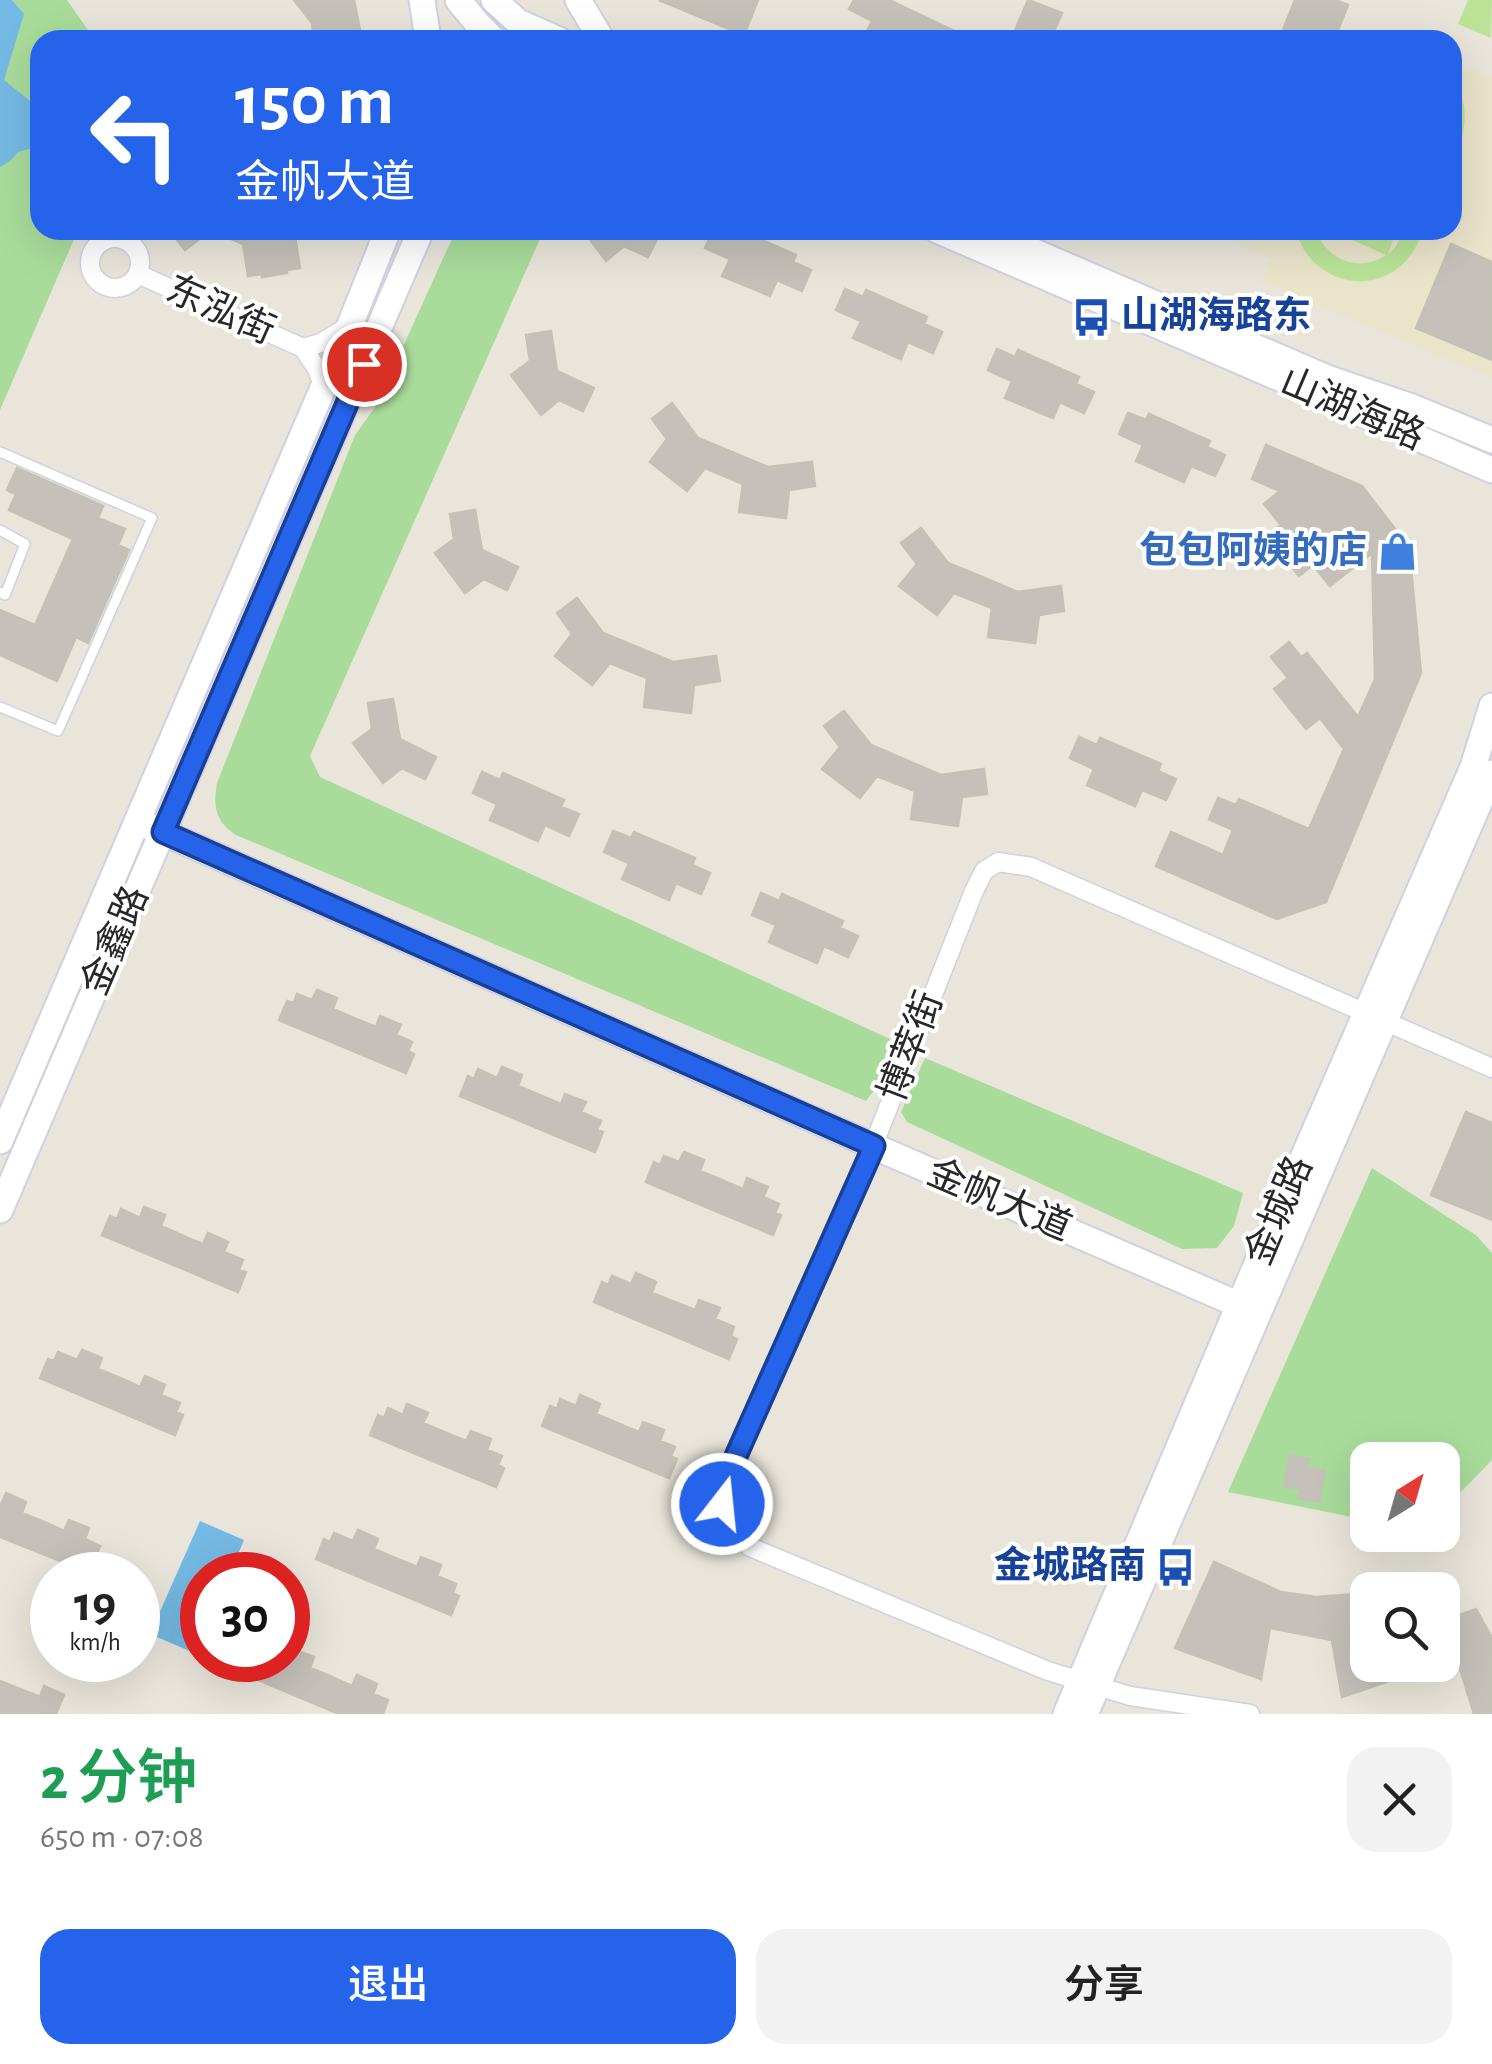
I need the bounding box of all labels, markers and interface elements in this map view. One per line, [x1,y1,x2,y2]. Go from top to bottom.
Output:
text: 150 m [235,67,394,137]
icon: left [70,70,200,200]
text: 金帆大道 [235,161,415,206]
street label: 东泓街 [160,268,281,352]
place label: 山湖海路东 [1121,295,1311,336]
bus stop icon: 山湖海路东 [1070,296,1112,338]
pin [322,322,407,407]
icon: arrive [337,337,392,392]
street label: 山湖海路 [1275,361,1430,457]
place label: 包包阿姨的店 [1139,530,1367,571]
shop icon: 包包阿姨的店 [1376,531,1418,573]
street label: 金鑫路 [73,880,156,1001]
street label: 博萃街 [871,986,950,1107]
street label: 金城路 [1237,1150,1320,1271]
street label: 金帆大道 [922,1151,1078,1248]
north arrow [1350,1442,1460,1552]
map controls [1350,1442,1460,1682]
position arrow [670,1452,774,1556]
place label: 金城路南 [994,1545,1146,1586]
bus stop icon: 金城路南 [1155,1546,1197,1588]
speed limit sign: 30 [180,1552,310,1682]
button: search [1350,1572,1460,1682]
text: 19 [74,1580,116,1630]
text: km/h [69,1630,121,1655]
button: close [1347,1747,1452,1852]
text: 2 分钟 [40,1750,197,1810]
text: 650 m · 07:08 [40,1821,204,1853]
button: 退出 [40,1929,736,2044]
button: 分享 [756,1929,1452,2044]

